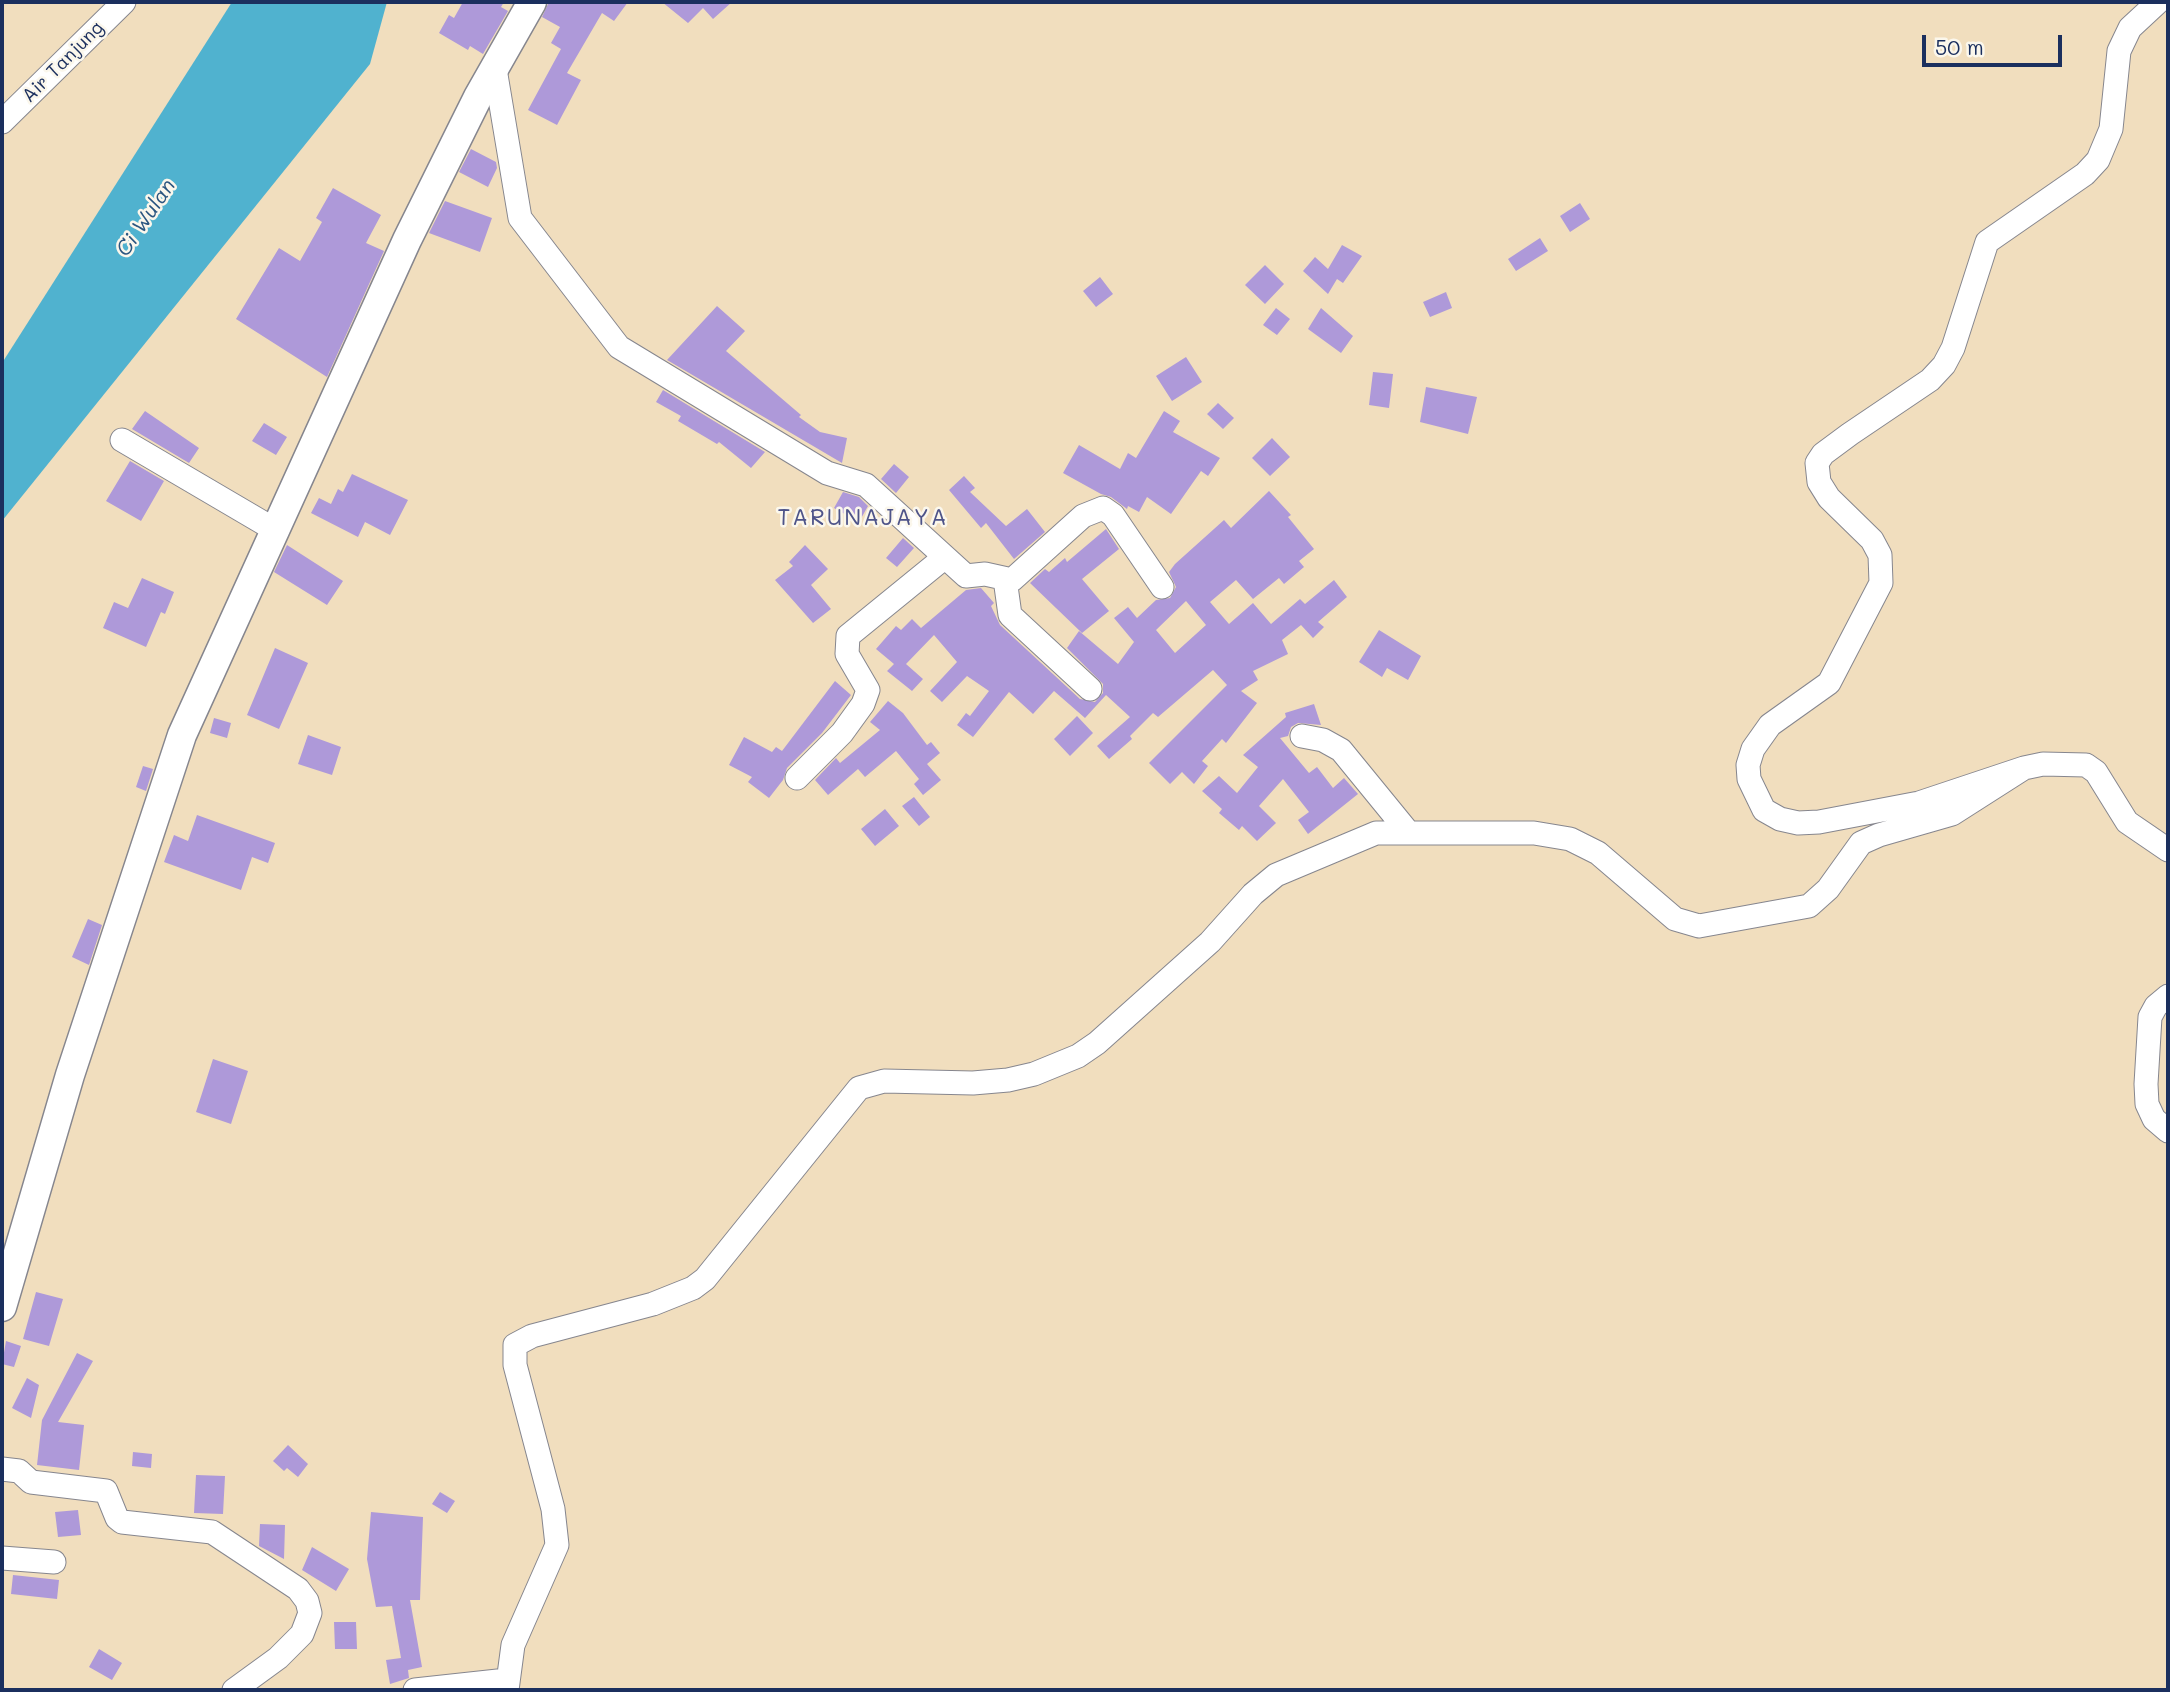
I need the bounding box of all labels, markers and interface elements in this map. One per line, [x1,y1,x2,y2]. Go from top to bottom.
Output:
street label: Air Tanjung [18,17,108,107]
scale bar [1925,21,2065,65]
text: 50 m [1935,33,1984,60]
water label: Ci Wulan [111,174,181,262]
district label: TARUNAJAYA [779,504,947,532]

